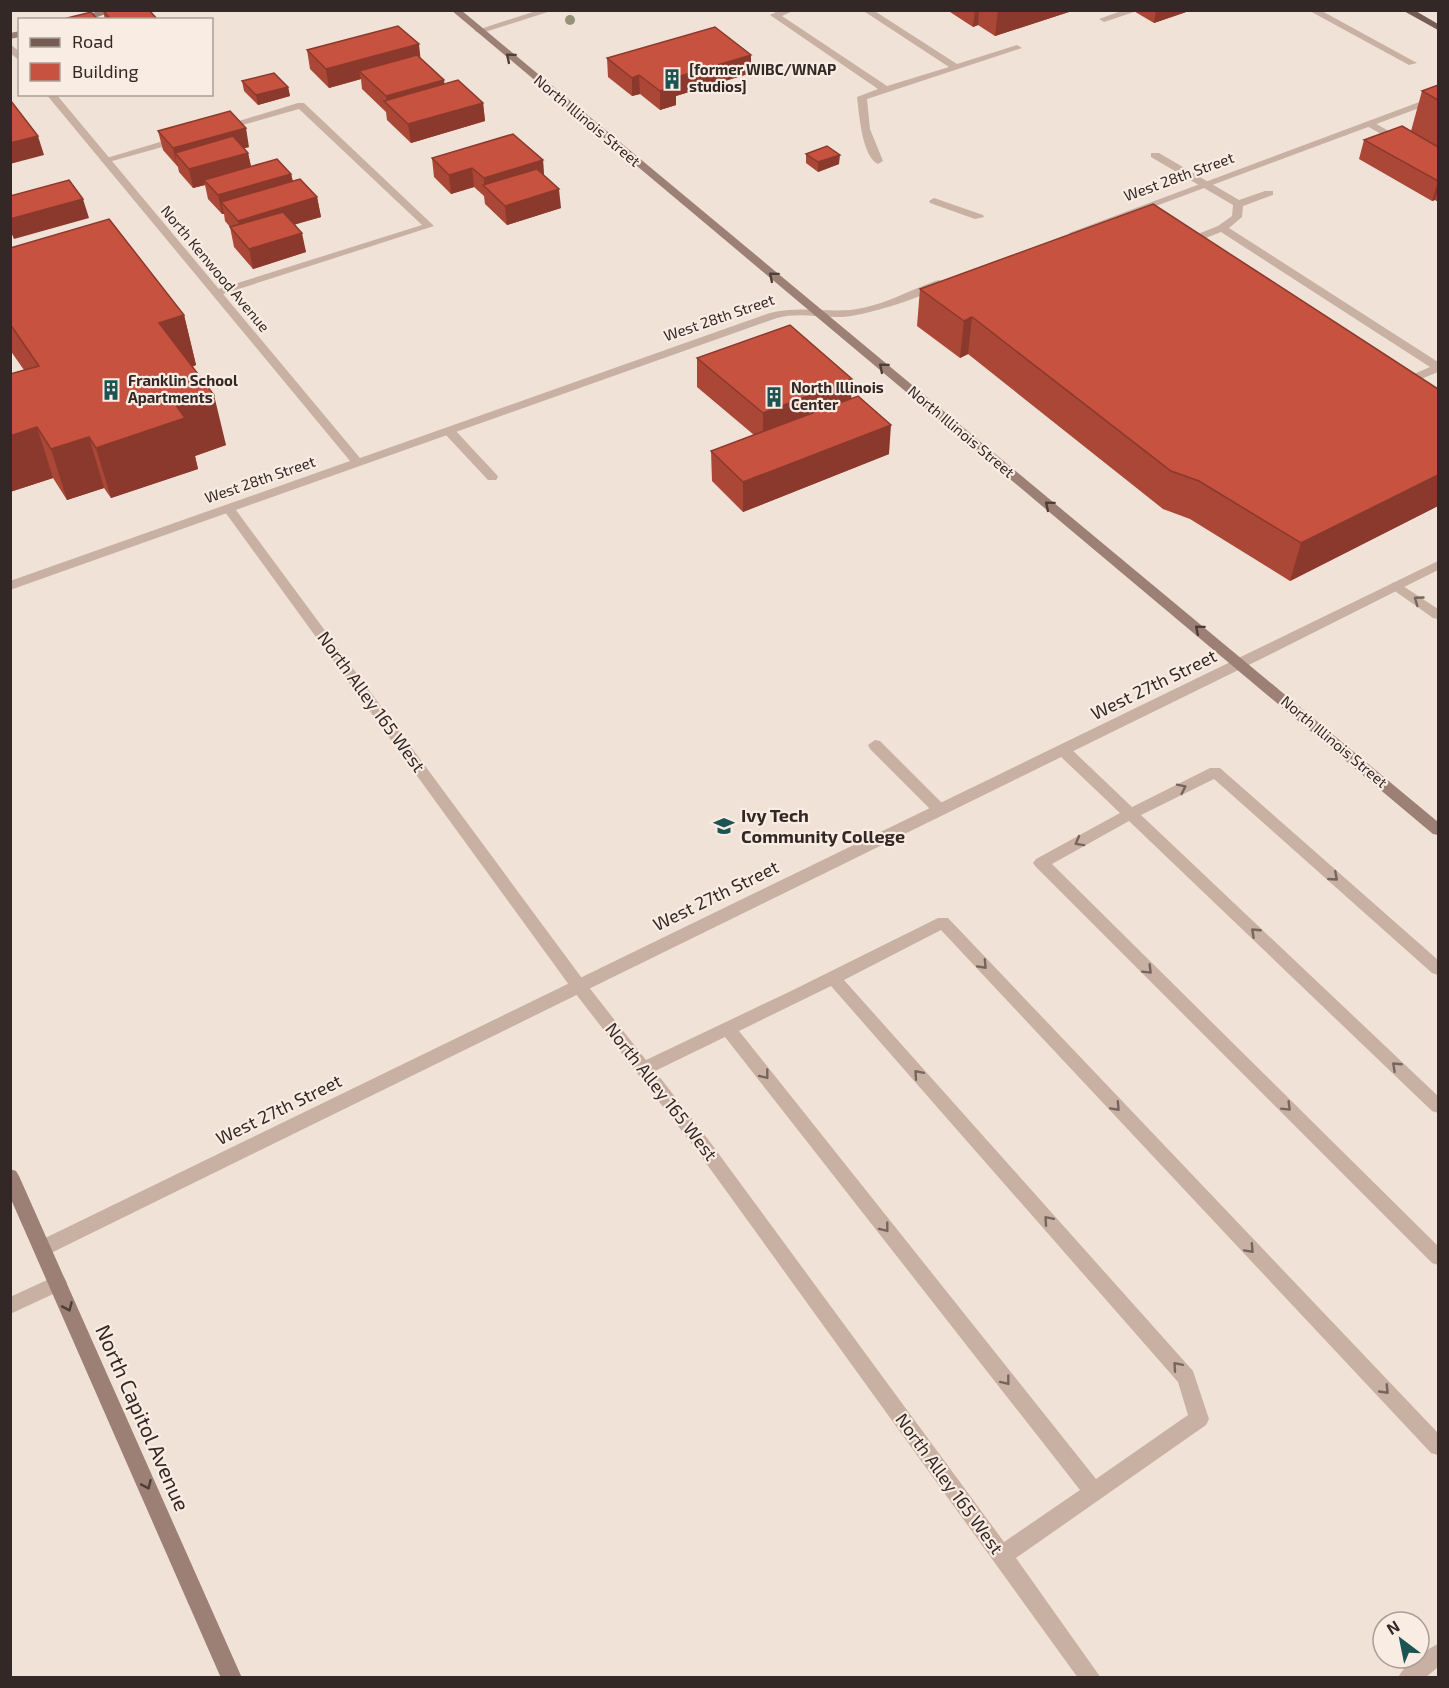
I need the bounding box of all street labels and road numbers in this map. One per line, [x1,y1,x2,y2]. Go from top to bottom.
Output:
street label: North Illinois Street [531,71,645,170]
street label: West 28th Street [1121,148,1236,204]
street label: North Kenwood Avenue [158,201,274,335]
street label: West 28th Street [661,290,777,344]
street label: North Illinois Street [905,382,1019,481]
street label: West 28th Street [202,452,318,506]
street label: North Alley 165 West [313,627,430,776]
street label: West 27th Street [1087,644,1220,724]
street label: North Illinois Street [1278,692,1392,791]
street label: West 27th Street [649,855,782,935]
street label: North Alley 165 West [601,1018,723,1165]
street label: West 27th Street [212,1069,345,1149]
street label: North Capitol Avenue [91,1320,196,1514]
street label: North Alley 165 West [891,1409,1008,1558]

